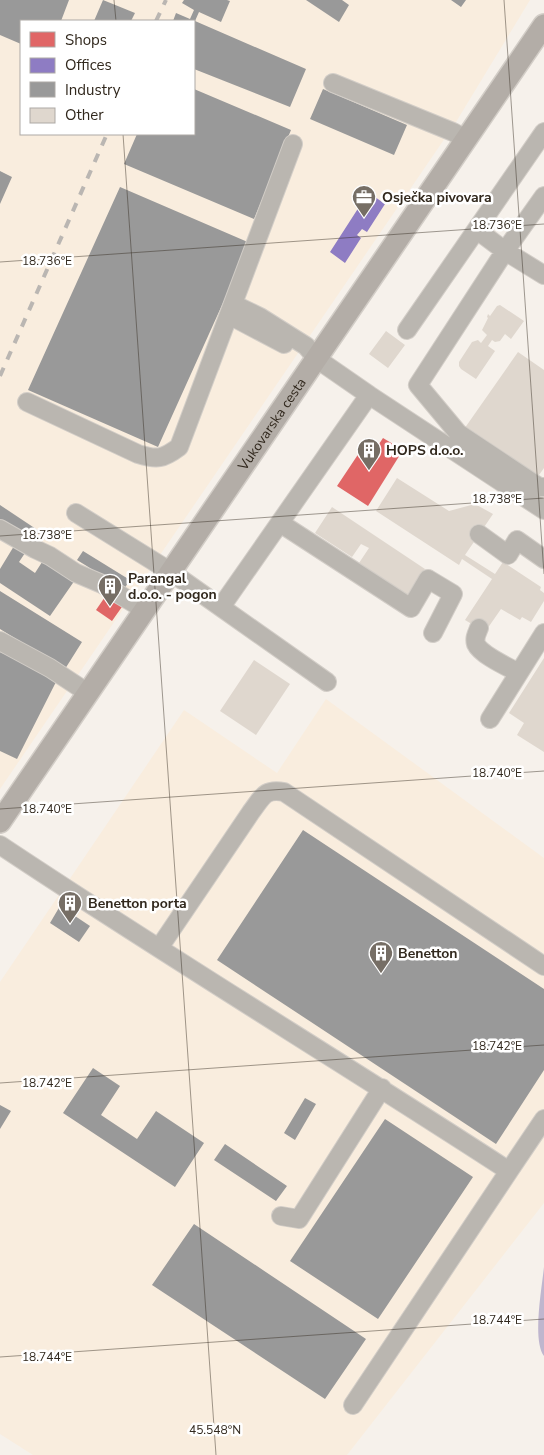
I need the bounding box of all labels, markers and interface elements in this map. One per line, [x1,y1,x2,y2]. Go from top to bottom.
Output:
legend [20,20,195,135]
text: Shops [65,30,107,50]
text: Offices [65,55,112,75]
text: Industry [65,80,121,100]
text: Other [65,105,104,125]
office icon: Osječka pivovara [351,184,377,218]
place label: Osječka pivovara [382,188,492,207]
text: 18.736°E [472,217,522,233]
text: 18.736°E [22,253,72,269]
street label: Vukovarska cesta [233,374,311,475]
building icon: HOPS d.o.o. [356,437,382,471]
place label: HOPS d.o.o. [386,441,464,460]
text: 18.738°E [472,491,522,507]
text: 18.738°E [22,527,72,543]
place label: Parangal d.o.o. - pogon [128,569,217,604]
building icon: Parangal d.o.o. - pogon [97,573,123,607]
text: 18.740°E [472,765,522,781]
text: 18.740°E [22,801,72,817]
building icon: Benetton porta [57,890,83,924]
place label: Benetton porta [88,894,187,913]
building icon: Benetton [368,940,394,974]
place label: Benetton [398,944,458,963]
text: 18.742°E [472,1038,522,1054]
text: 18.742°E [22,1075,72,1091]
text: 18.744°E [472,1312,522,1328]
text: 18.744°E [22,1349,72,1365]
text: 45.548°N [189,1422,241,1438]

